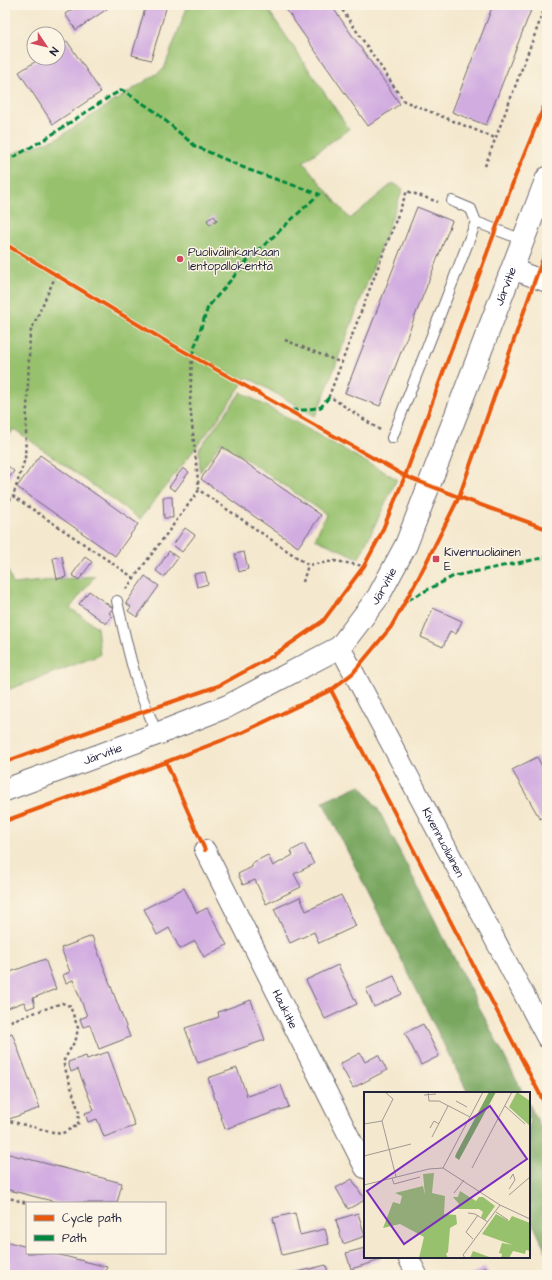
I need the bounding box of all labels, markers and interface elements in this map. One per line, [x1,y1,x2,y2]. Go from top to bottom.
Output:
north arrow [26,26,66,66]
text: N [46,44,62,59]
place label: Puolivälinkankaan lentopallokenttä [188,244,279,275]
marker: Puolivälinkankaan lentopallokenttä [175,254,185,264]
street label: Järvitie [491,264,521,308]
place label: Kivennuoliainen E [444,544,521,575]
marker: Kivennuoliainen E [431,554,441,564]
street label: Järvitie [367,564,402,609]
street label: Järvitie [81,739,125,769]
street label: Kivennuoliainen [417,805,468,880]
street label: Haukitie [268,987,302,1032]
inset map [364,1092,530,1258]
legend [26,1202,166,1254]
text: Cycle path [62,1210,121,1228]
text: Path [62,1230,87,1247]

